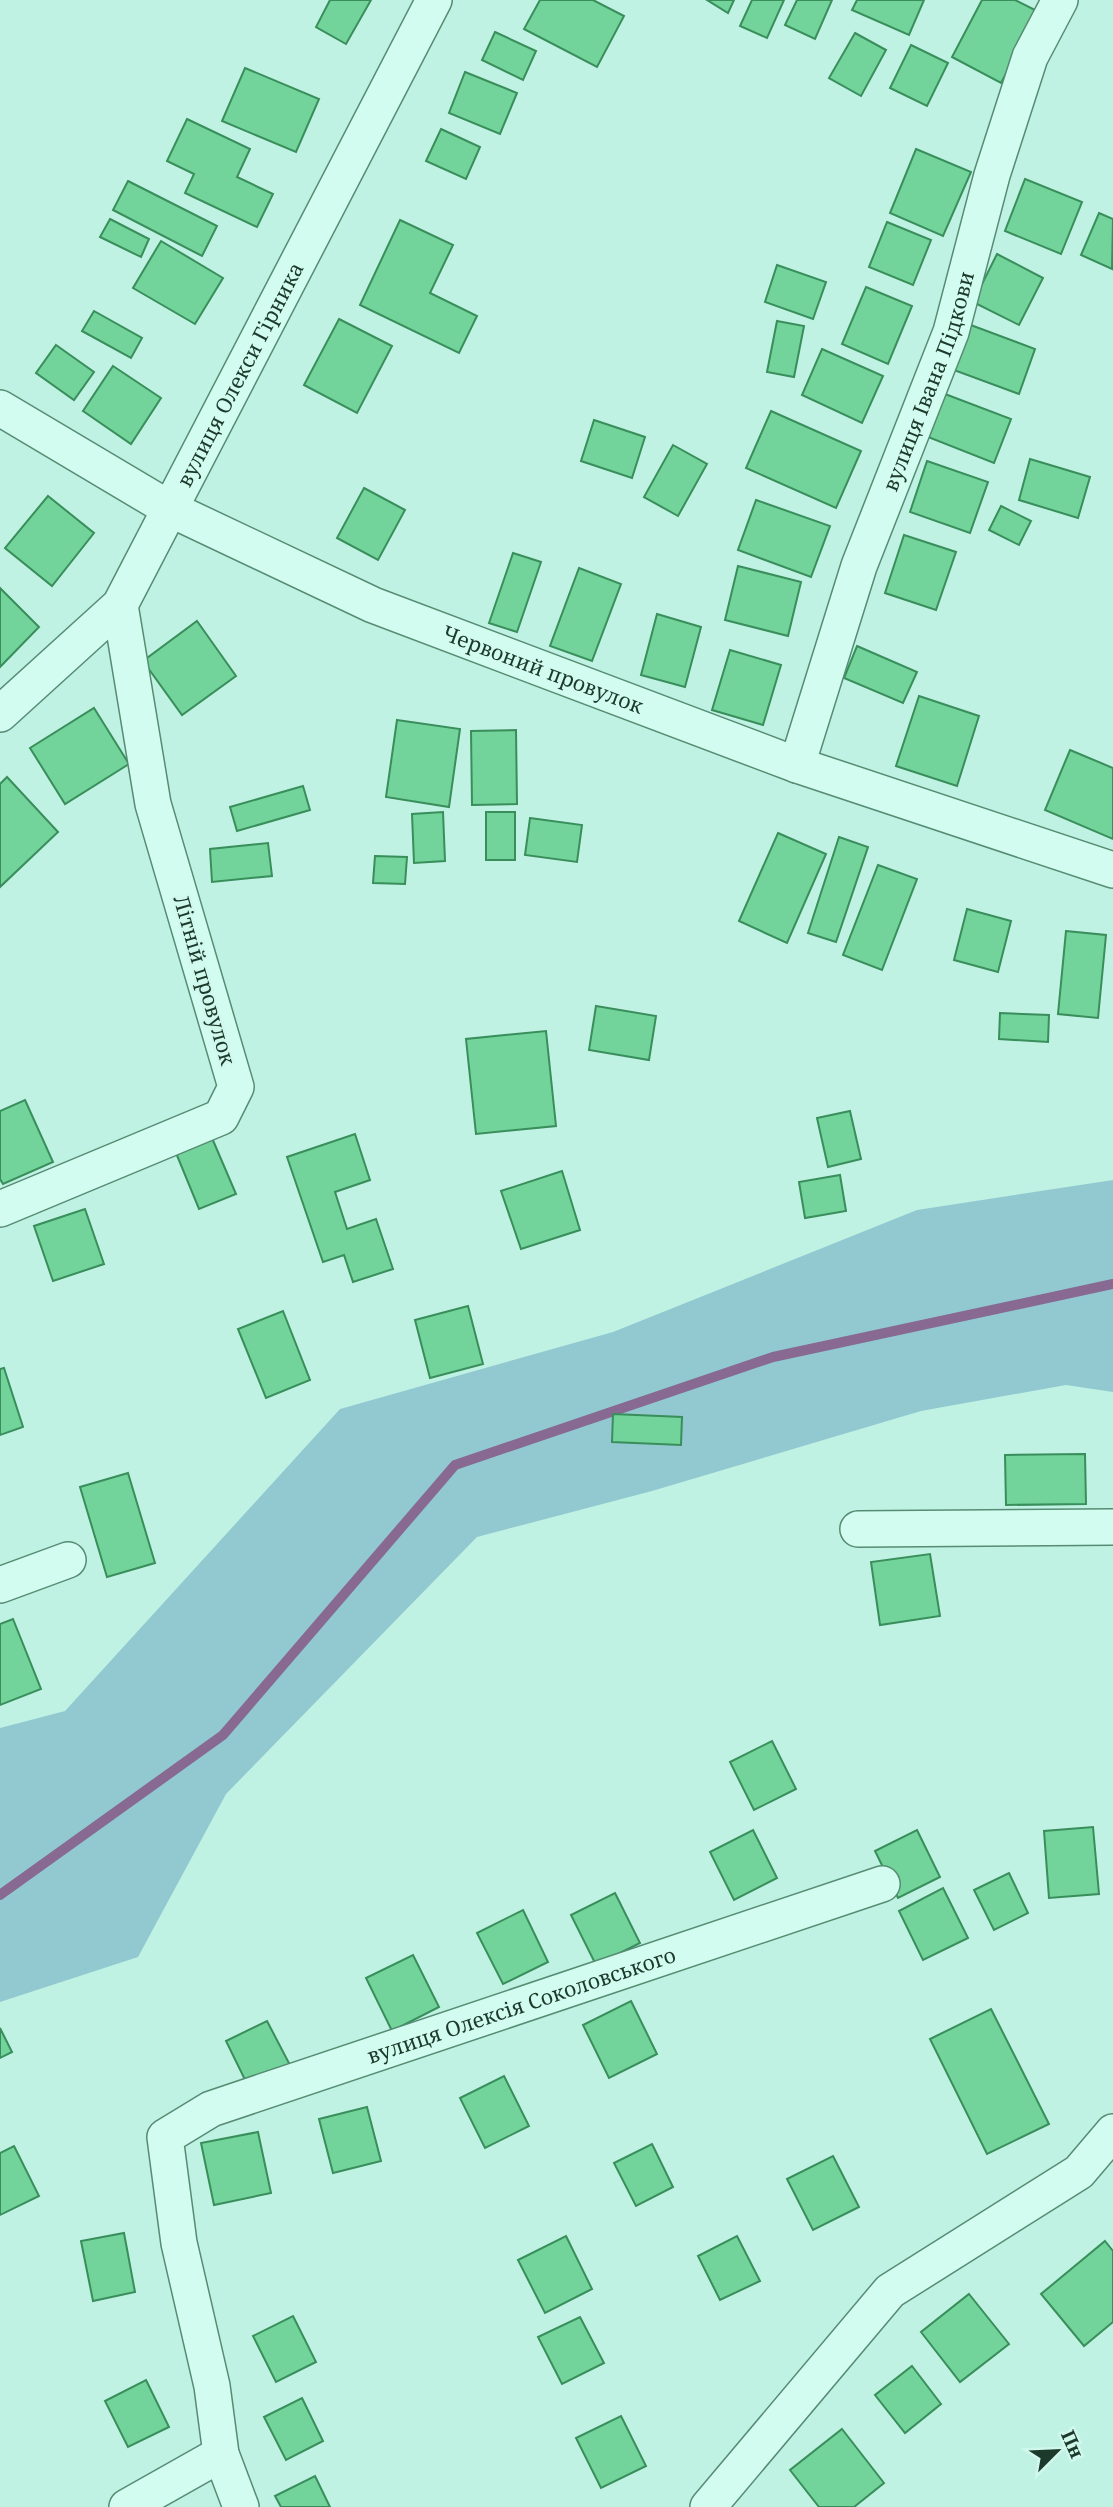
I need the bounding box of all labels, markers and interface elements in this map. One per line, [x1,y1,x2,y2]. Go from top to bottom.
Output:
street label: вулиця Олекси Гірника [170,257,310,491]
street label: вулиця Івана Підкови [876,268,980,495]
street label: Червоний провулок [439,619,648,720]
street label: Літній провулок [167,892,243,1069]
street label: вулиця Олексія Соколовського [363,1940,679,2070]
north arrow [1022,2416,1092,2486]
text: Пн [1055,2426,1090,2462]

